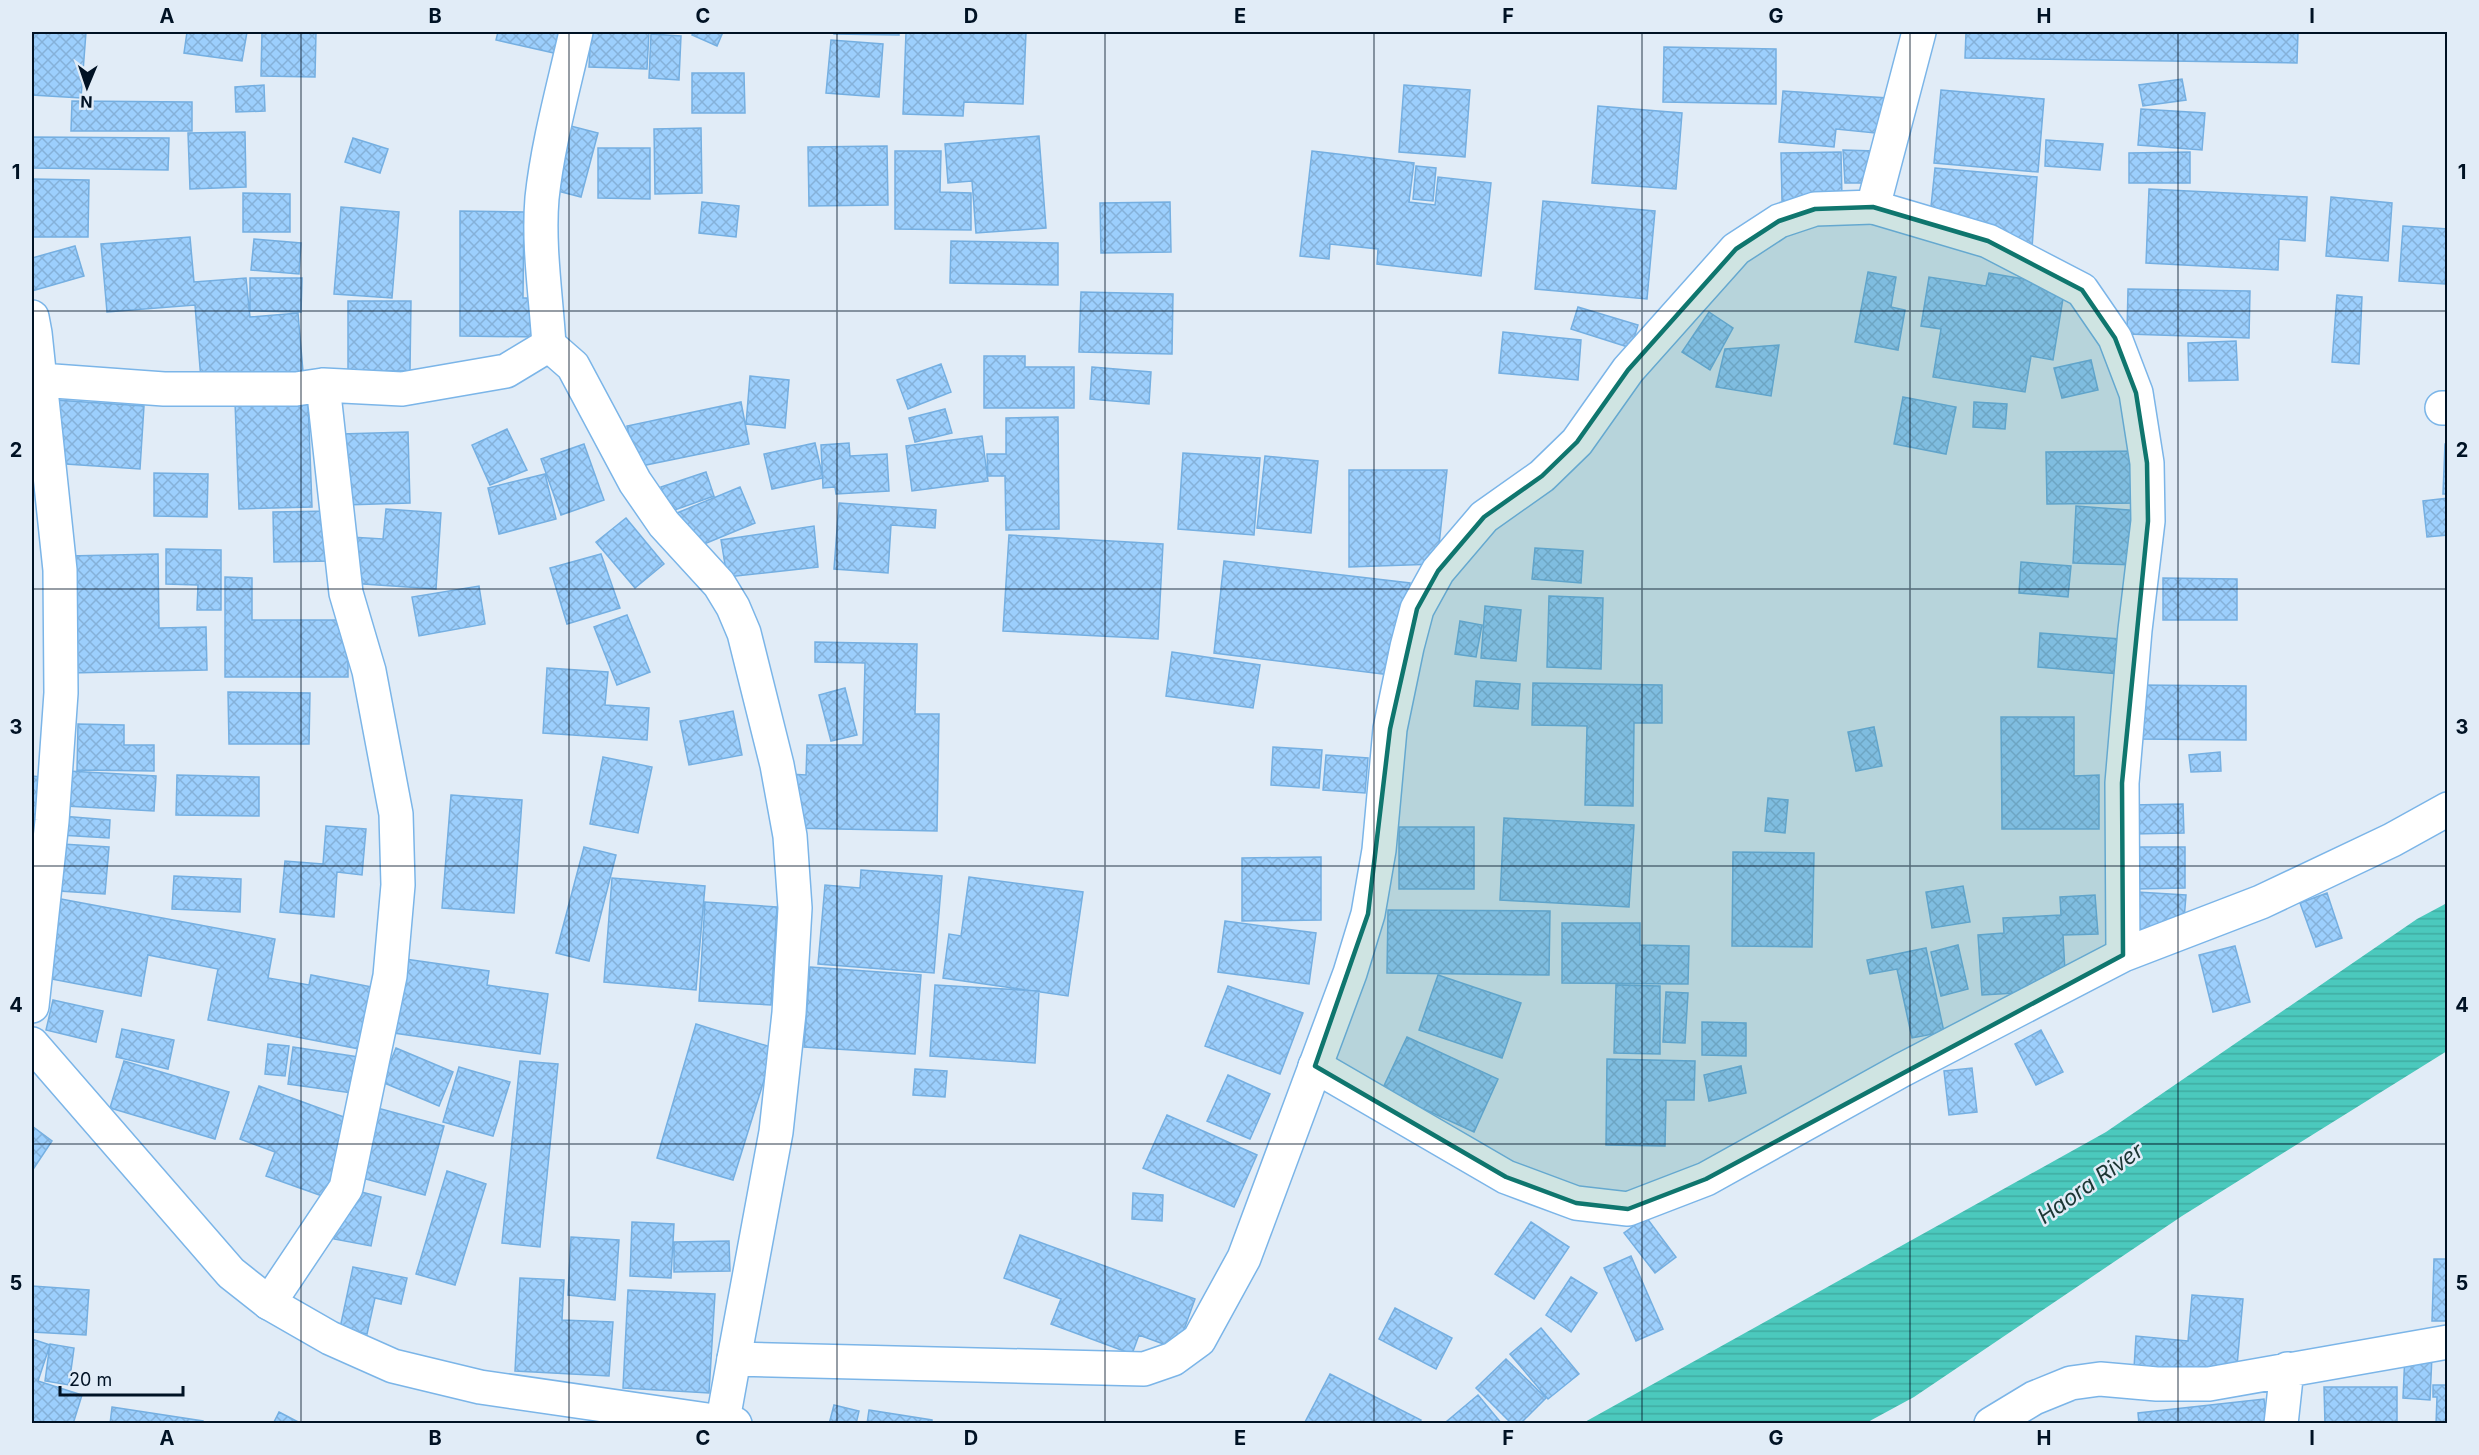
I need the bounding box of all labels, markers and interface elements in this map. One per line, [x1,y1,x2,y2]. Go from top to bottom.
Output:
text: A [160,4,175,28]
text: B [428,4,442,28]
text: C [696,4,710,28]
text: D [964,4,978,28]
text: E [1234,4,1246,28]
text: F [1502,4,1514,28]
text: G [1768,4,1784,28]
text: H [2037,4,2051,28]
text: I [2309,4,2315,28]
north arrow [57,57,117,117]
text: N [80,92,93,112]
text: 1 [12,160,20,184]
text: 1 [2458,160,2466,184]
text: 2 [10,438,22,462]
text: 2 [2456,438,2468,462]
text: 3 [10,715,22,739]
text: 3 [2456,715,2468,739]
text: 4 [9,993,23,1017]
text: 4 [2455,993,2469,1017]
water label: Haora River [2032,1137,2148,1229]
text: 5 [10,1271,22,1295]
text: 5 [2456,1271,2468,1295]
scale bar [60,1359,183,1397]
text: 20 m [69,1369,112,1390]
text: A [160,1426,175,1450]
text: B [428,1426,442,1450]
text: C [696,1426,710,1450]
text: D [964,1426,978,1450]
text: E [1234,1426,1246,1450]
text: F [1502,1426,1514,1450]
text: G [1768,1426,1784,1450]
text: H [2037,1426,2051,1450]
text: I [2309,1426,2315,1450]

